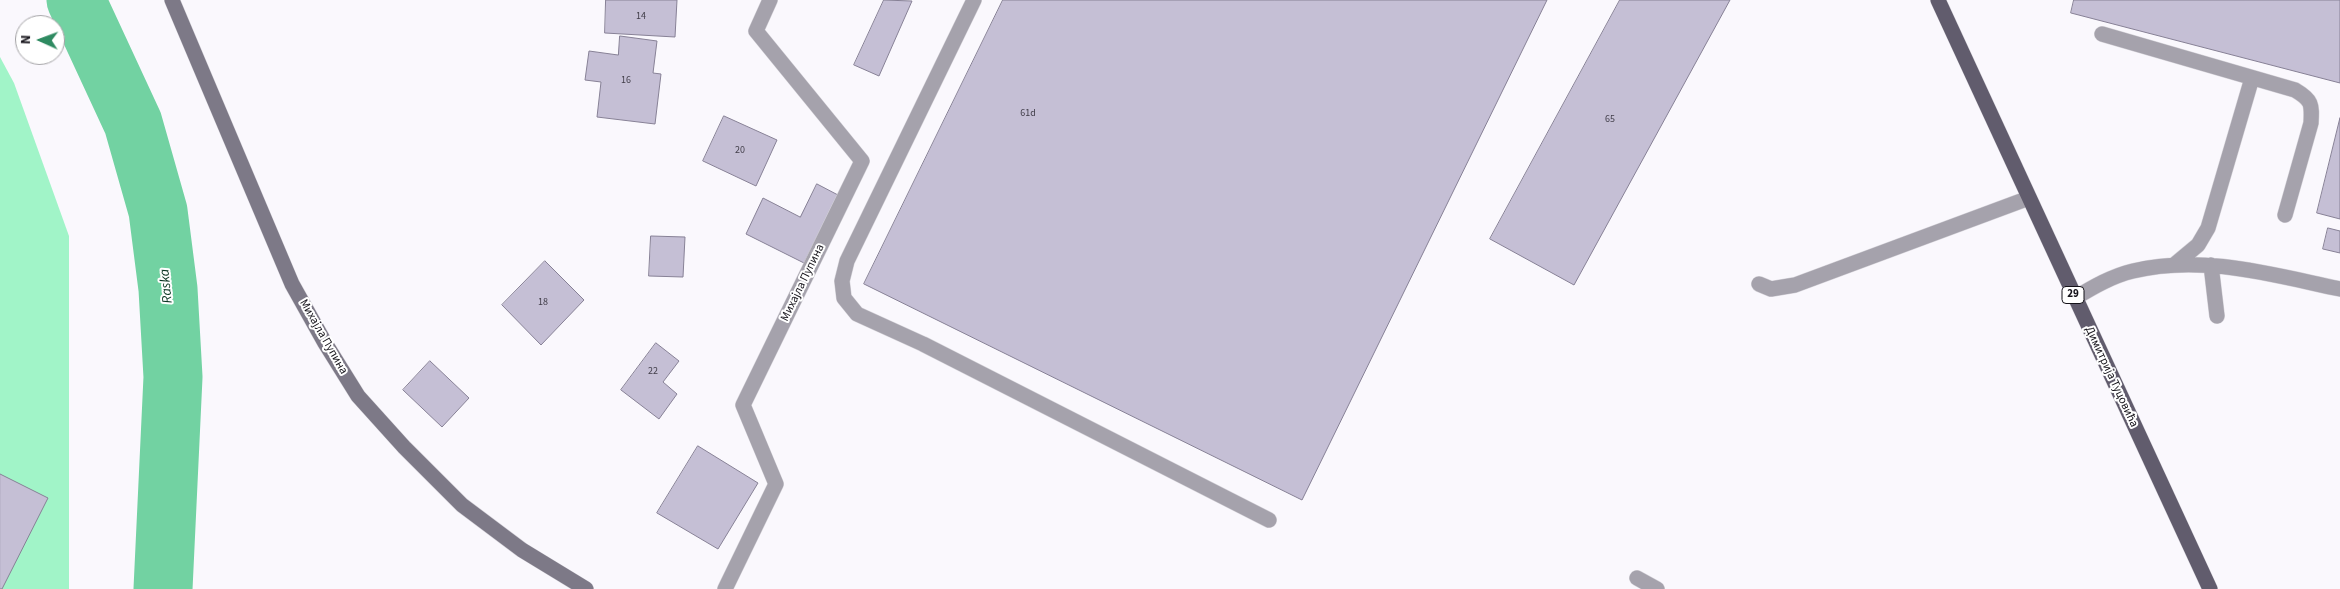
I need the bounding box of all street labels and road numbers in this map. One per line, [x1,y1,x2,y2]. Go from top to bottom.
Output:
street label: Михајла Пупина [778,242,828,324]
road number: 29 [2062,286,2084,304]
street label: Михајла Пупина [296,297,350,377]
street label: Димитрија Туцовића [2081,324,2141,430]

